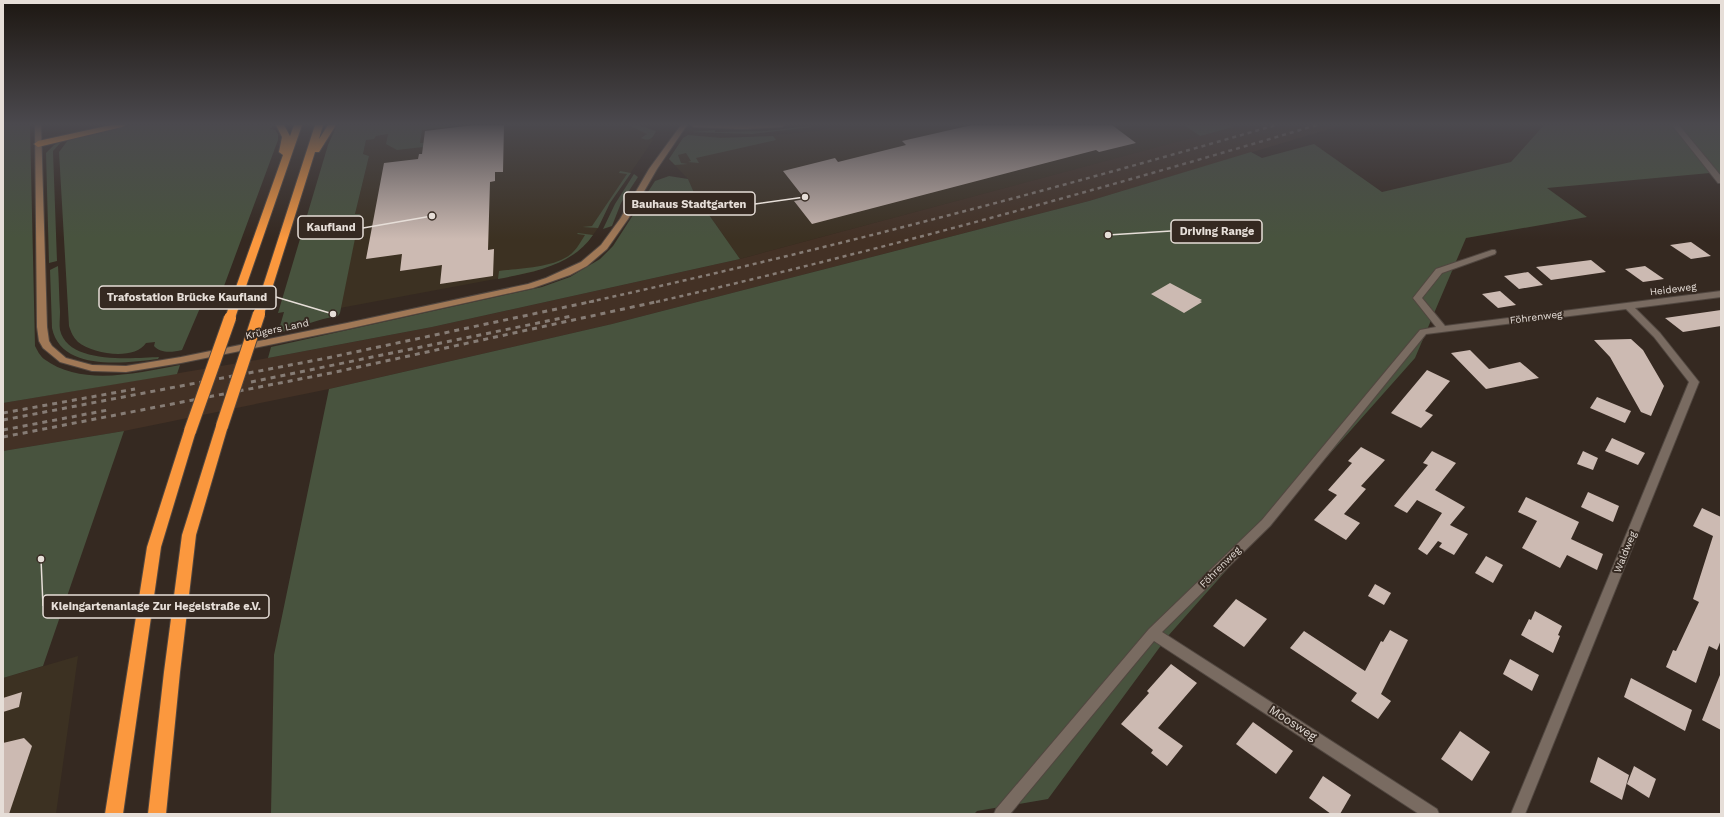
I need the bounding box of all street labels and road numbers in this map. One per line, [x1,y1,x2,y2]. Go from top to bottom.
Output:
street label: Heideweg [1649,281,1698,297]
street label: Föhrenweg [1509,308,1564,326]
street label: Krügers Land [244,317,310,341]
street label: Waldweg [1612,529,1638,574]
street label: Föhrenweg [1197,544,1243,590]
street label: Moosweg [1267,703,1320,744]

